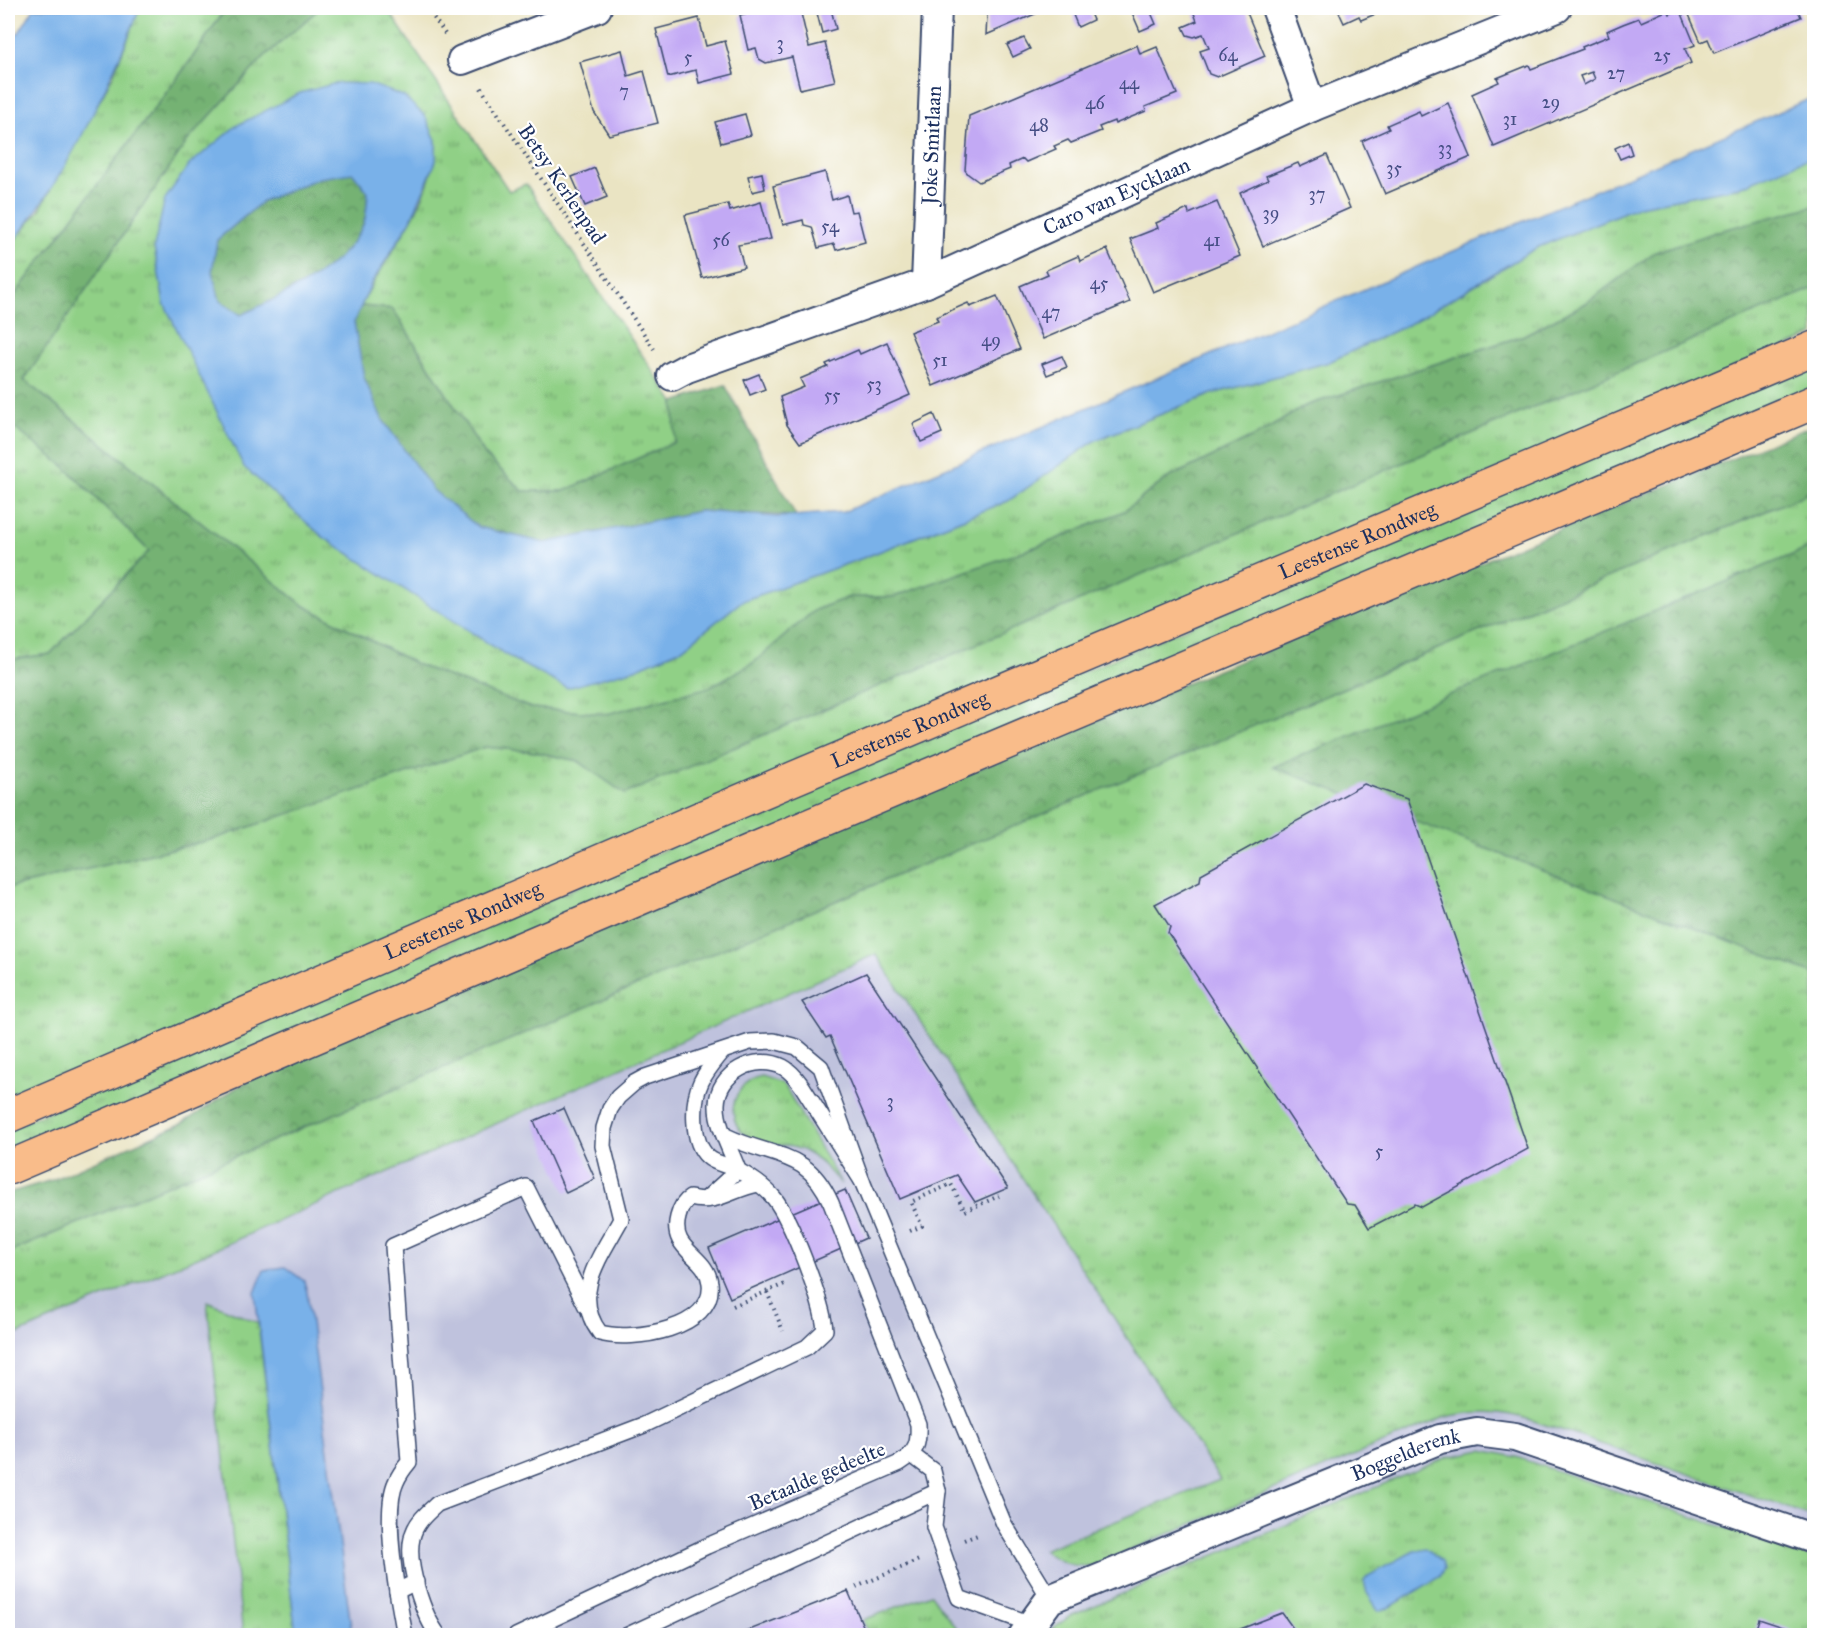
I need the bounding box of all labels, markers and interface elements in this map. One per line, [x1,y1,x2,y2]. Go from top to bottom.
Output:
house number: 3 [776,32,784,54]
house number: 64 [1218,44,1239,66]
house number: 25 [1653,44,1671,66]
house number: 5 [684,46,693,68]
house number: 27 [1607,62,1625,84]
house number: 44 [1119,72,1140,94]
house number: 7 [619,80,629,102]
street label: Joke Smitlaan [916,85,947,207]
house number: 29 [1542,91,1560,113]
house number: 46 [1085,92,1105,114]
house number: 31 [1503,108,1517,130]
house number: 48 [1029,114,1049,136]
street label: Betsy Kerlenpad [512,119,612,249]
house number: 33 [1438,137,1452,159]
street label: Caro van Eycklaan [1039,151,1194,241]
house number: 35 [1386,157,1402,179]
house number: 37 [1309,183,1325,205]
house number: 39 [1263,202,1279,224]
house number: 54 [821,215,840,237]
house number: 56 [712,229,731,251]
house number: 41 [1203,229,1221,251]
house number: 45 [1090,272,1109,294]
house number: 47 [1042,301,1060,323]
house number: 49 [981,329,1001,351]
house number: 51 [932,349,948,371]
house number: 53 [866,373,882,395]
house number: 55 [824,384,841,406]
street label: Leestense Rondweg [1275,496,1440,585]
street label: Leestense Rondweg [827,685,993,774]
street label: Leestense Rondweg [380,875,545,966]
house number: 3 [886,1090,894,1112]
house number: 5 [1375,1140,1384,1162]
street label: Boggelderenk [1347,1422,1463,1487]
street label: Betaalde gedeelte [745,1435,889,1516]

